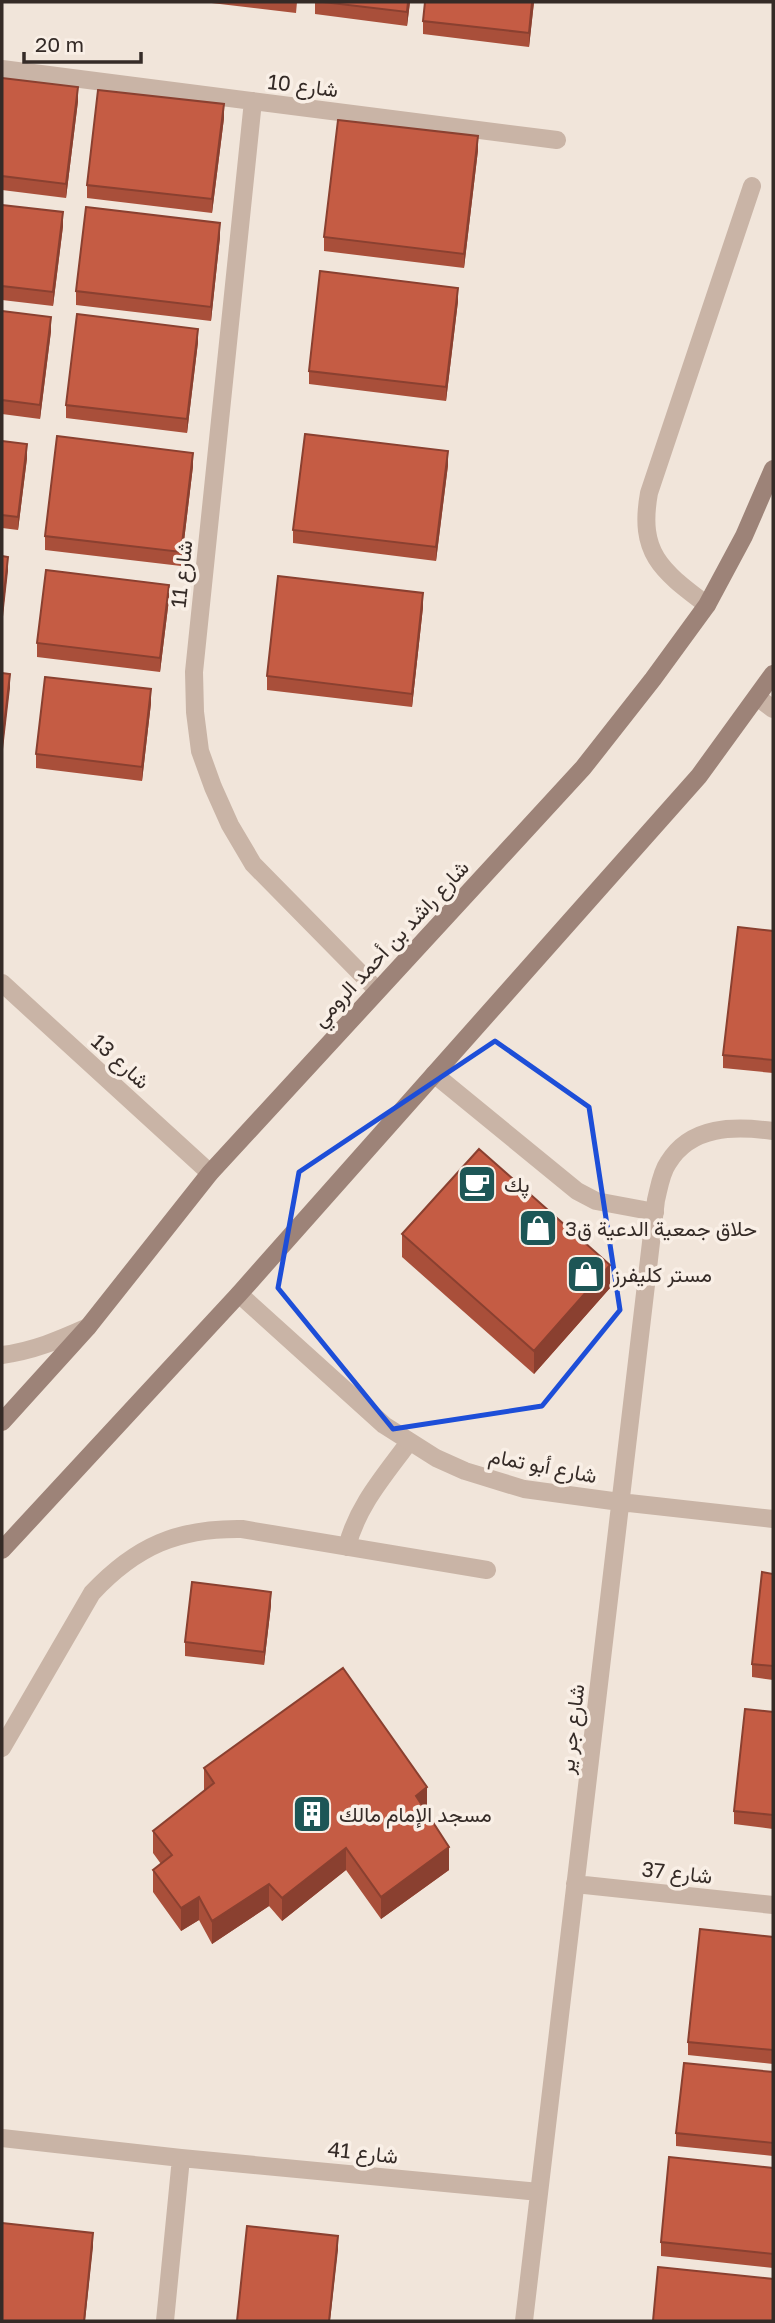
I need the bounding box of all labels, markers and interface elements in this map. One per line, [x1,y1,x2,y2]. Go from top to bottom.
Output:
scale bar [24,21,142,65]
text: 20 m [35,31,84,57]
street label: شارع 10 [266,68,340,104]
street label: شارع 11 [165,539,199,609]
street label: شارع راشد بن أحمد الرومي [306,854,478,1035]
street label: شارع 13 [85,1028,156,1096]
cafe icon: پك [456,1163,498,1205]
place label: پك [504,1171,530,1199]
shop icon: حلاق جمعية الدعية ق3 [517,1207,559,1249]
place label: حلاق جمعية الدعية ق3 [565,1215,757,1241]
shop icon: مستر كليفرز [565,1253,607,1295]
place label: مستر كليفرز [612,1261,712,1288]
street label: شارع أبو تمام [486,1442,599,1490]
street label: شارع جر ير [552,1683,591,1777]
building icon: مسجد الإمام مالك [291,1793,333,1835]
place label: مسجد الإمام مالك [339,1801,492,1829]
street label: شارع 37 [640,1855,714,1891]
street label: شارع 41 [326,2135,399,2171]

